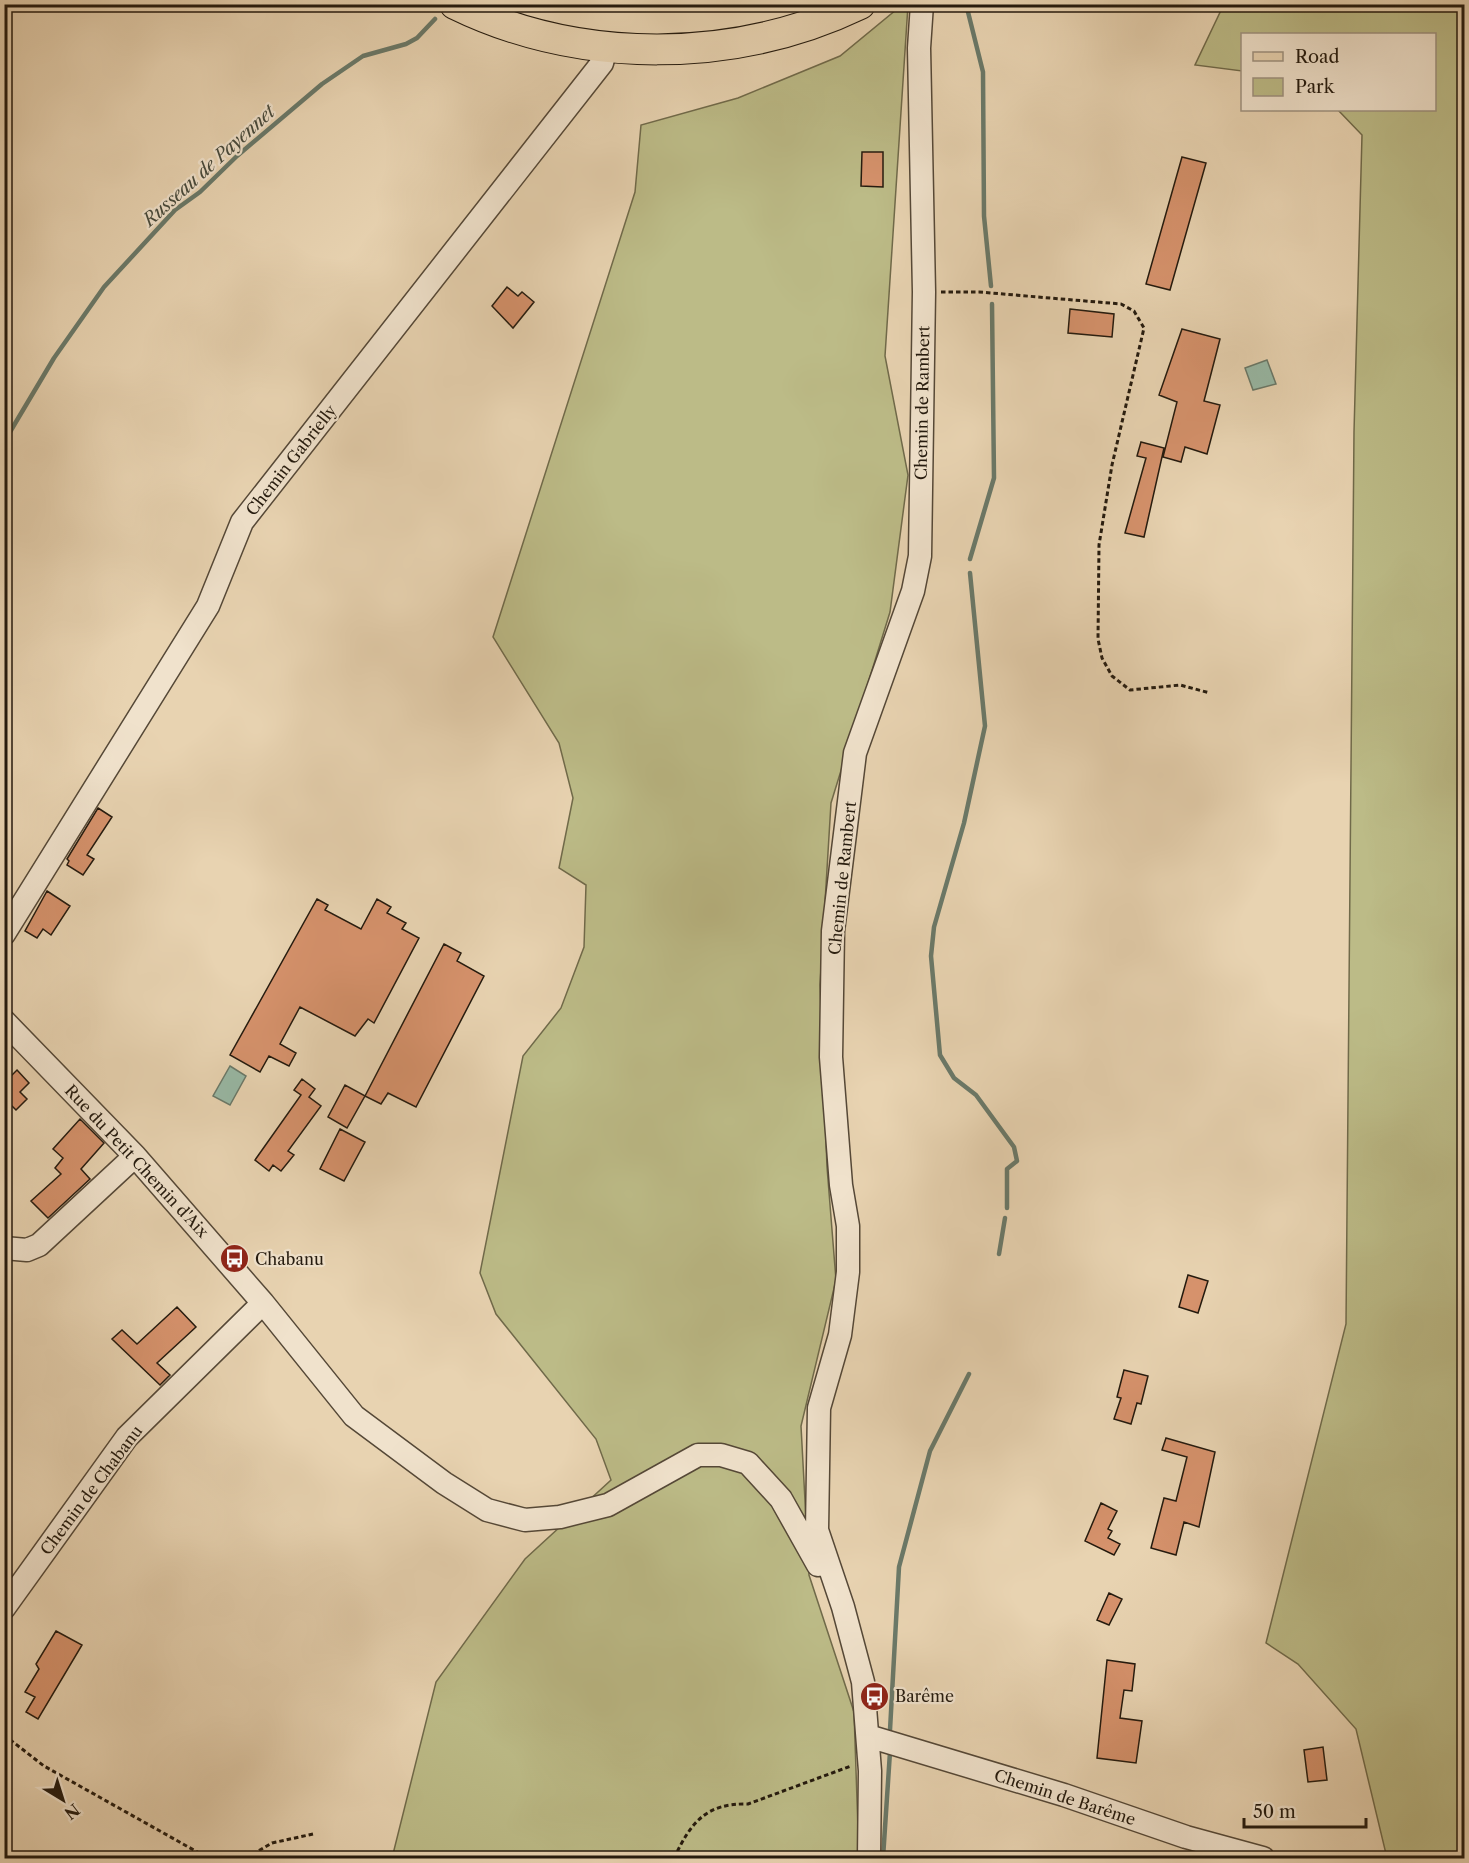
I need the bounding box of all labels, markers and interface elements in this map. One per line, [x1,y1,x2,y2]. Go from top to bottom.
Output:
legend [1241,33,1436,111]
text: Road [1295,46,1340,68]
text: Park [1295,76,1336,98]
water label: Russeau de Payennet [137,100,281,232]
street label: Chemin de Rambert [911,325,933,480]
street label: Chemin Gabrielly [242,400,341,519]
street label: Chemin de Rambert [824,800,860,956]
street label: Rue du Petit Chemin d'Aix [61,1080,214,1242]
bus stop icon: Chabanu [218,1243,250,1275]
place label: Chabanu [255,1249,324,1269]
street label: Chemin de Chabanu [36,1421,146,1559]
bus stop icon: Barême [858,1680,890,1712]
place label: Barême [895,1686,954,1706]
street label: Chemin de Barême [992,1765,1138,1829]
north arrow [33,1770,93,1830]
scale bar [1244,1791,1366,1829]
text: N [61,1800,84,1824]
text: 50 m [1253,1801,1296,1823]

